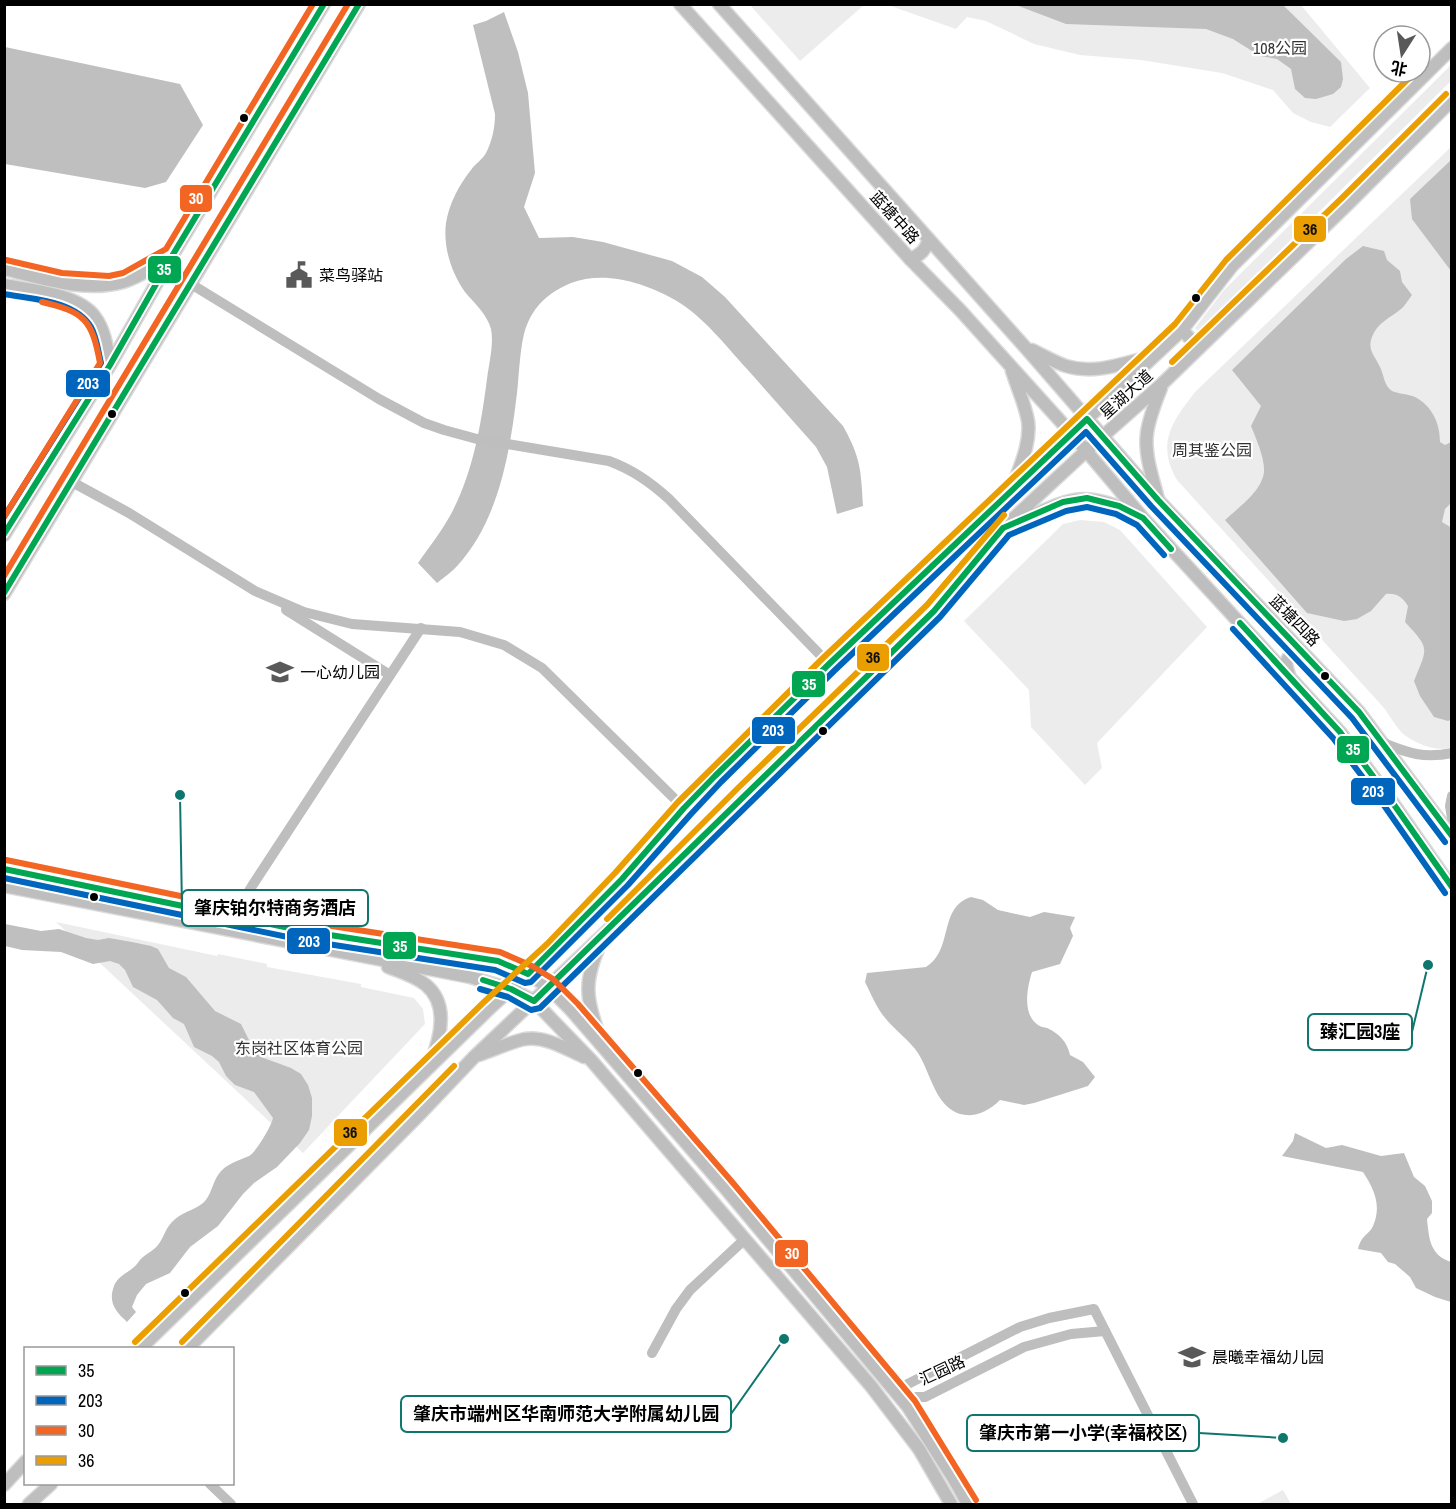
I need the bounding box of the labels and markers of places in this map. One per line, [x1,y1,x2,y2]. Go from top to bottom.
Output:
unlabelled marker [238,112,250,124]
public building icon: 菜鸟驿站 [284,260,314,290]
place label: 菜鸟驿站 [319,264,383,286]
unlabelled marker [1190,292,1202,304]
unlabelled marker [106,408,118,420]
school or university icon: 一心幼儿园 [265,657,295,687]
place label: 一心幼儿园 [300,661,380,683]
unlabelled marker [1319,670,1331,682]
unlabelled marker [817,725,829,737]
callout: 肇庆铂尔特商务酒店 [182,890,368,926]
unlabelled marker [88,891,100,903]
callout: 臻汇园3座 [1308,1014,1412,1050]
unlabelled marker [632,1067,644,1079]
unlabelled marker [179,1287,191,1299]
school or university icon: 晨曦幸福幼儿园 [1177,1342,1207,1372]
place label: 晨曦幸福幼儿园 [1212,1346,1324,1368]
callout: 肇庆市端州区华南师范大学附属幼儿园 [401,1396,731,1432]
callout: 肇庆市第一小学(幸福校区) [967,1415,1199,1451]

